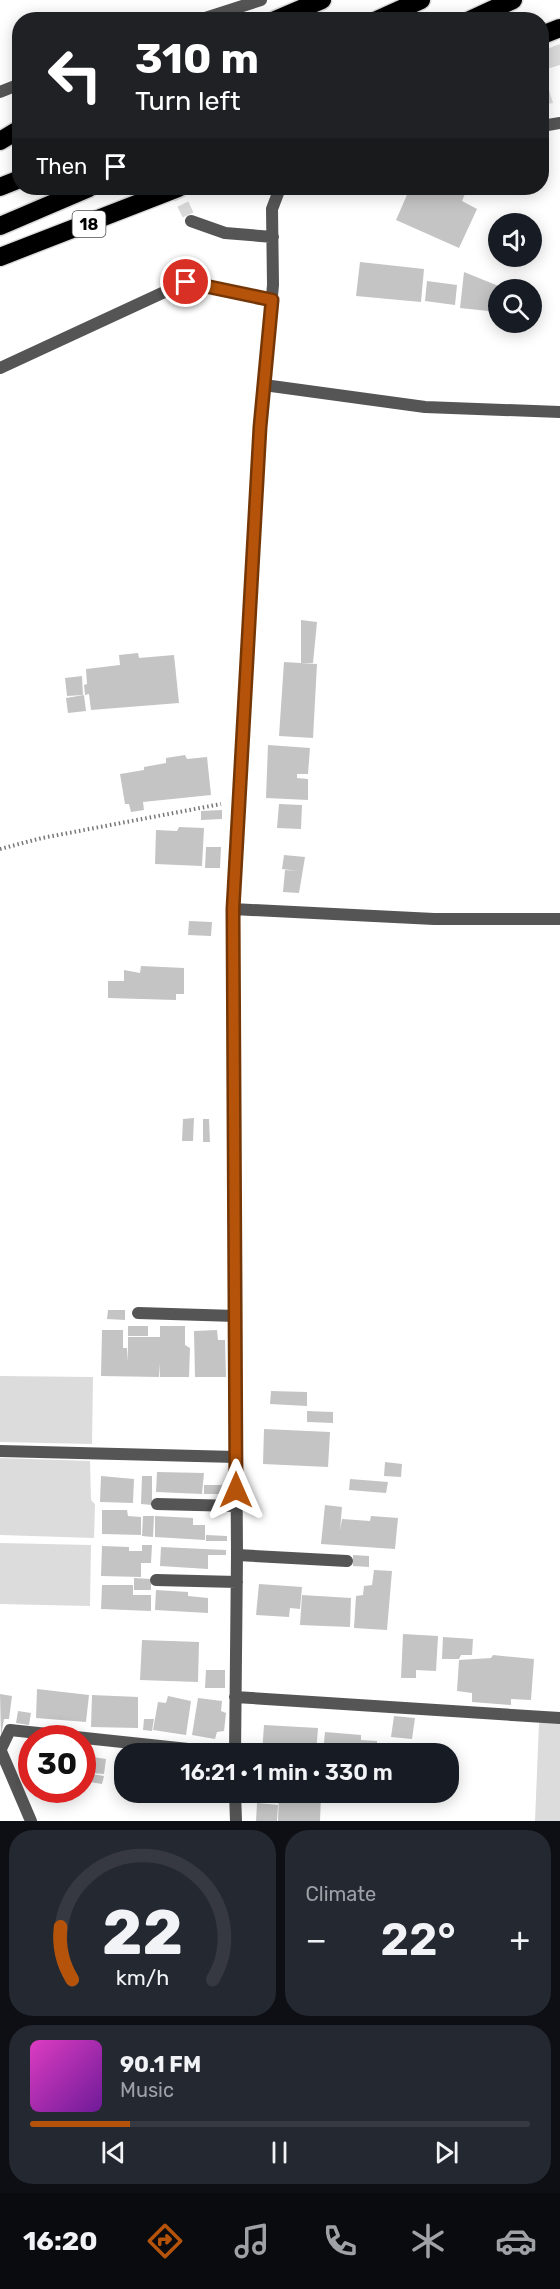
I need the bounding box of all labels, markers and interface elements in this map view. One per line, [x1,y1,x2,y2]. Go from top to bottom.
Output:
text: 310 m [135,34,259,84]
icon: left [36,36,114,114]
text: Turn left [135,85,240,117]
icon: arrive [99,150,132,183]
text: Then [36,153,87,180]
road number: 18 [72,211,106,237]
map controls [488,213,542,333]
button: sound [488,213,542,267]
pin [160,256,211,307]
icon: arrive [169,265,202,298]
button: search [488,279,542,333]
position arrow [204,1458,268,1522]
speed limit sign: 30 [18,1725,96,1803]
text: 16:21 · 1 min · 330 m [180,1759,393,1786]
text: Climate [306,1882,376,1906]
text: 22 [102,1896,183,1970]
text: 22° [381,1913,456,1966]
text: − [306,1920,327,1959]
text: + [509,1920,530,1959]
text: km/h [115,1965,169,1990]
text: 90.1 FM [120,2051,201,2078]
text: Music [120,2078,174,2102]
icon: previous [97,2136,130,2169]
icon: pause [263,2136,296,2169]
icon: next [430,2136,463,2169]
icon: directions [144,2220,186,2262]
icon: music [231,2220,273,2262]
icon: phone [319,2220,361,2262]
icon: climate [407,2220,449,2262]
icon: car [495,2220,537,2262]
text: 16:20 [23,2225,98,2257]

